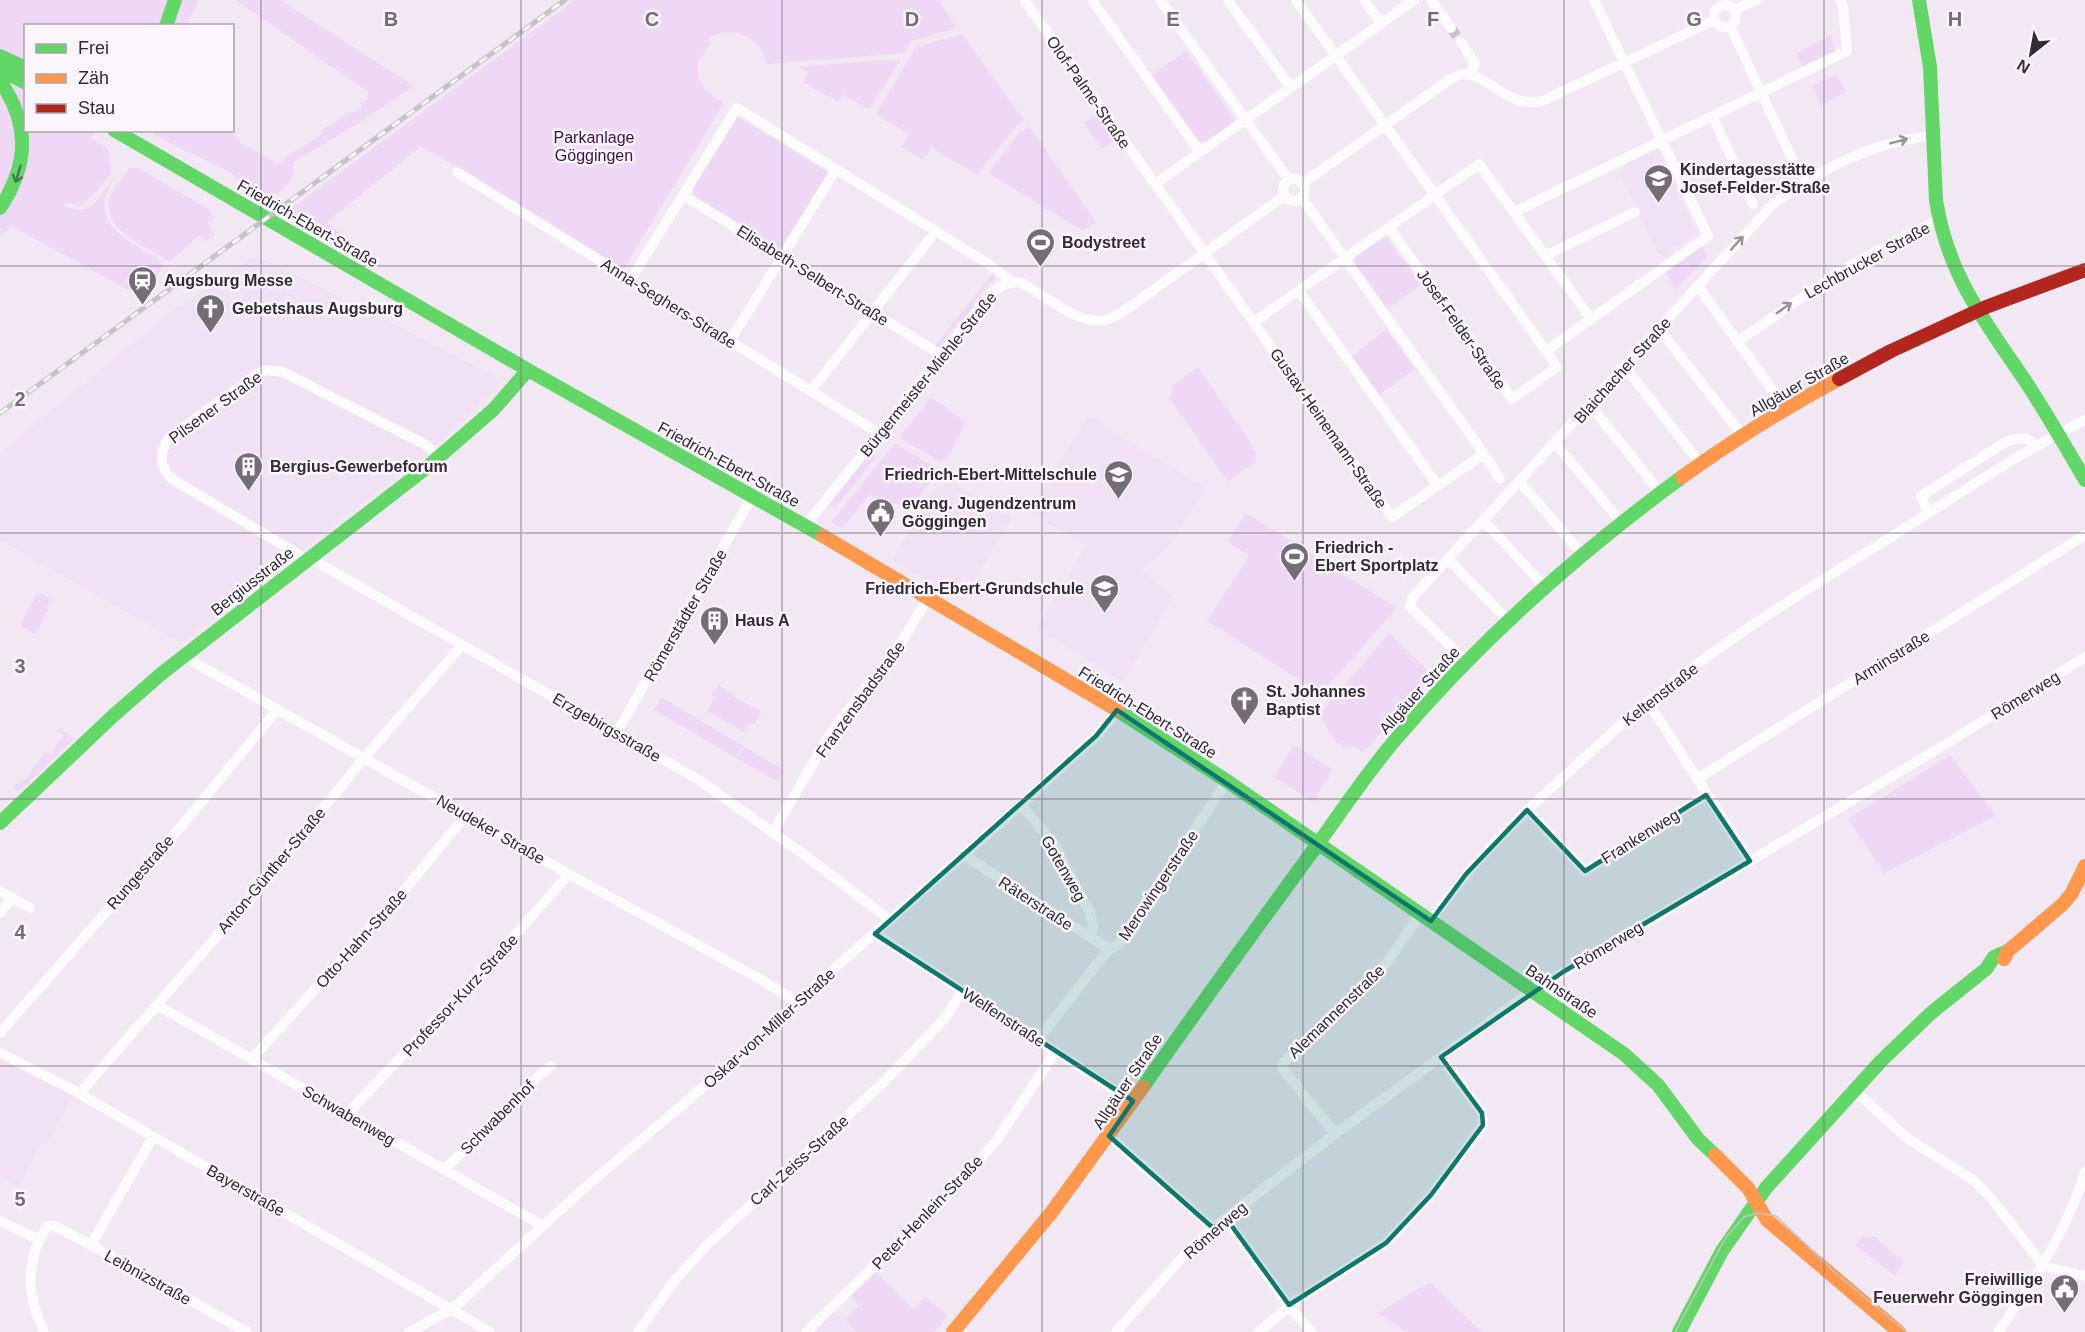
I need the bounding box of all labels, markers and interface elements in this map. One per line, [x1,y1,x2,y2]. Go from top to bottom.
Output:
text: B [384,8,398,30]
text: C [645,8,659,30]
text: D [905,8,919,30]
text: E [1166,8,1180,30]
text: F [1427,8,1439,30]
text: G [1686,8,1702,30]
text: H [1948,8,1962,30]
legend [24,24,234,132]
north arrow [2001,24,2061,84]
street label: Olof-Palme-Straße [1043,33,1134,152]
text: Frei [78,38,109,58]
text: N [2014,56,2033,77]
text: Zäh [78,68,109,88]
text: Stau [78,98,115,118]
park label: Parkanlage Göggingen [554,129,635,164]
one-way arrow [1889,134,1908,146]
place label: Kindertagesstätte Josef-Felder-Straße [1680,161,1830,196]
school or university icon: Kindertagesstätte Josef-Felder-Straße [1643,162,1675,204]
one-way arrow [12,164,23,183]
street label: Friedrich-Ebert-Straße [235,176,381,271]
street label: Lechbrucker Straße [1802,219,1933,302]
street label: Elisabeth-Selbert-Straße [734,222,892,329]
sports icon: Bodystreet [1025,226,1057,268]
place label: Bodystreet [1062,234,1146,251]
one-way arrow [1730,236,1744,251]
street label: Anna-Seghers-Straße [598,255,739,352]
station icon: Augsburg Messe [127,264,159,306]
street label: Josef-Felder-Straße [1414,266,1509,393]
place label: Augsburg Messe [164,272,293,289]
street label: Bürgermeister-Miehle-Straße [857,289,1000,460]
church icon: Gebetshaus Augsburg [195,292,227,334]
place label: Gebetshaus Augsburg [232,300,403,317]
one-way arrow [1776,302,1792,314]
street label: Blaichacher Straße [1571,314,1674,427]
street label: Gustav-Heinemann-Straße [1267,345,1390,512]
street label: Allgäuer Straße [1747,349,1852,420]
street label: Pilsener Straße [166,368,265,447]
text: 2 [14,388,26,410]
street label: Friedrich-Ebert-Straße [655,418,803,510]
building icon: Bergius-Gewerbeforum [233,450,265,492]
place label: Bergius-Gewerbeforum [270,458,448,475]
school or university icon: Friedrich-Ebert-Mittelschule [1102,458,1134,500]
place label: Friedrich-Ebert-Mittelschule [885,466,1097,483]
place label: evang. Jugendzentrum Göggingen [902,495,1076,530]
public building icon: evang. Jugendzentrum Göggingen [865,496,897,538]
place label: Friedrich - Ebert Sportplatz [1315,539,1439,574]
sports icon: Friedrich - Ebert Sportplatz [1278,540,1310,582]
street label: Bergiusstraße [208,544,297,619]
street label: Römerstädter Straße [641,546,730,684]
school or university icon: Friedrich-Ebert-Grundschule [1089,572,1121,614]
place label: Friedrich-Ebert-Grundschule [865,580,1084,597]
building icon: Haus A [698,604,730,646]
place label: Haus A [735,612,790,629]
street label: Arminstraße [1850,627,1933,688]
street label: Franzensbadstraße [813,638,908,760]
street label: Allgäuer Straße [1376,643,1463,737]
text: 3 [14,655,26,677]
street label: Keltenstraße [1619,660,1701,729]
street label: Friedrich-Ebert-Straße [1076,663,1220,762]
street label: Römerweg [1988,668,2063,723]
place label: St. Johannes Baptist [1266,683,1366,718]
church icon: St. Johannes Baptist [1229,684,1261,726]
street label: Erzgebirgsstraße [550,690,664,765]
street label: Neudeker Straße [434,792,548,867]
street label: Anton-Günther-Straße [214,804,329,936]
street label: Frankenweg [1598,806,1682,867]
street label: Merowingerstraße [1115,827,1202,943]
street label: Rungestraße [104,832,177,913]
street label: Gotenweg [1038,832,1089,904]
street label: Räterstraße [996,873,1076,934]
street label: Otto-Hahn-Straße [313,885,410,991]
street label: Römerweg [1571,918,1646,973]
text: 4 [14,921,26,943]
street label: Professor-Kurz-Straße [400,931,521,1060]
street label: Alemannenstraße [1285,961,1388,1061]
street label: Bahnstraße [1523,961,1601,1022]
street label: Oskar-von-Miller-Straße [700,965,839,1092]
street label: Welfenstraße [959,984,1048,1050]
street label: Allgäuer Straße [1089,1030,1166,1132]
street label: Schwabenhof [457,1077,538,1158]
street label: Schwabenweg [299,1082,398,1149]
street label: Carl-Zeiss-Straße [747,1112,852,1209]
street label: Peter-Henlein-Straße [869,1152,986,1273]
street label: Bayerstraße [204,1161,288,1220]
text: 5 [14,1188,26,1210]
street label: Römerweg [1181,1199,1250,1262]
street label: Leibnizstraße [102,1247,194,1308]
place label: Freiwillige Feuerwehr Göggingen [1873,1271,2043,1306]
public building icon: Freiwillige Feuerwehr Göggingen [2048,1272,2080,1314]

